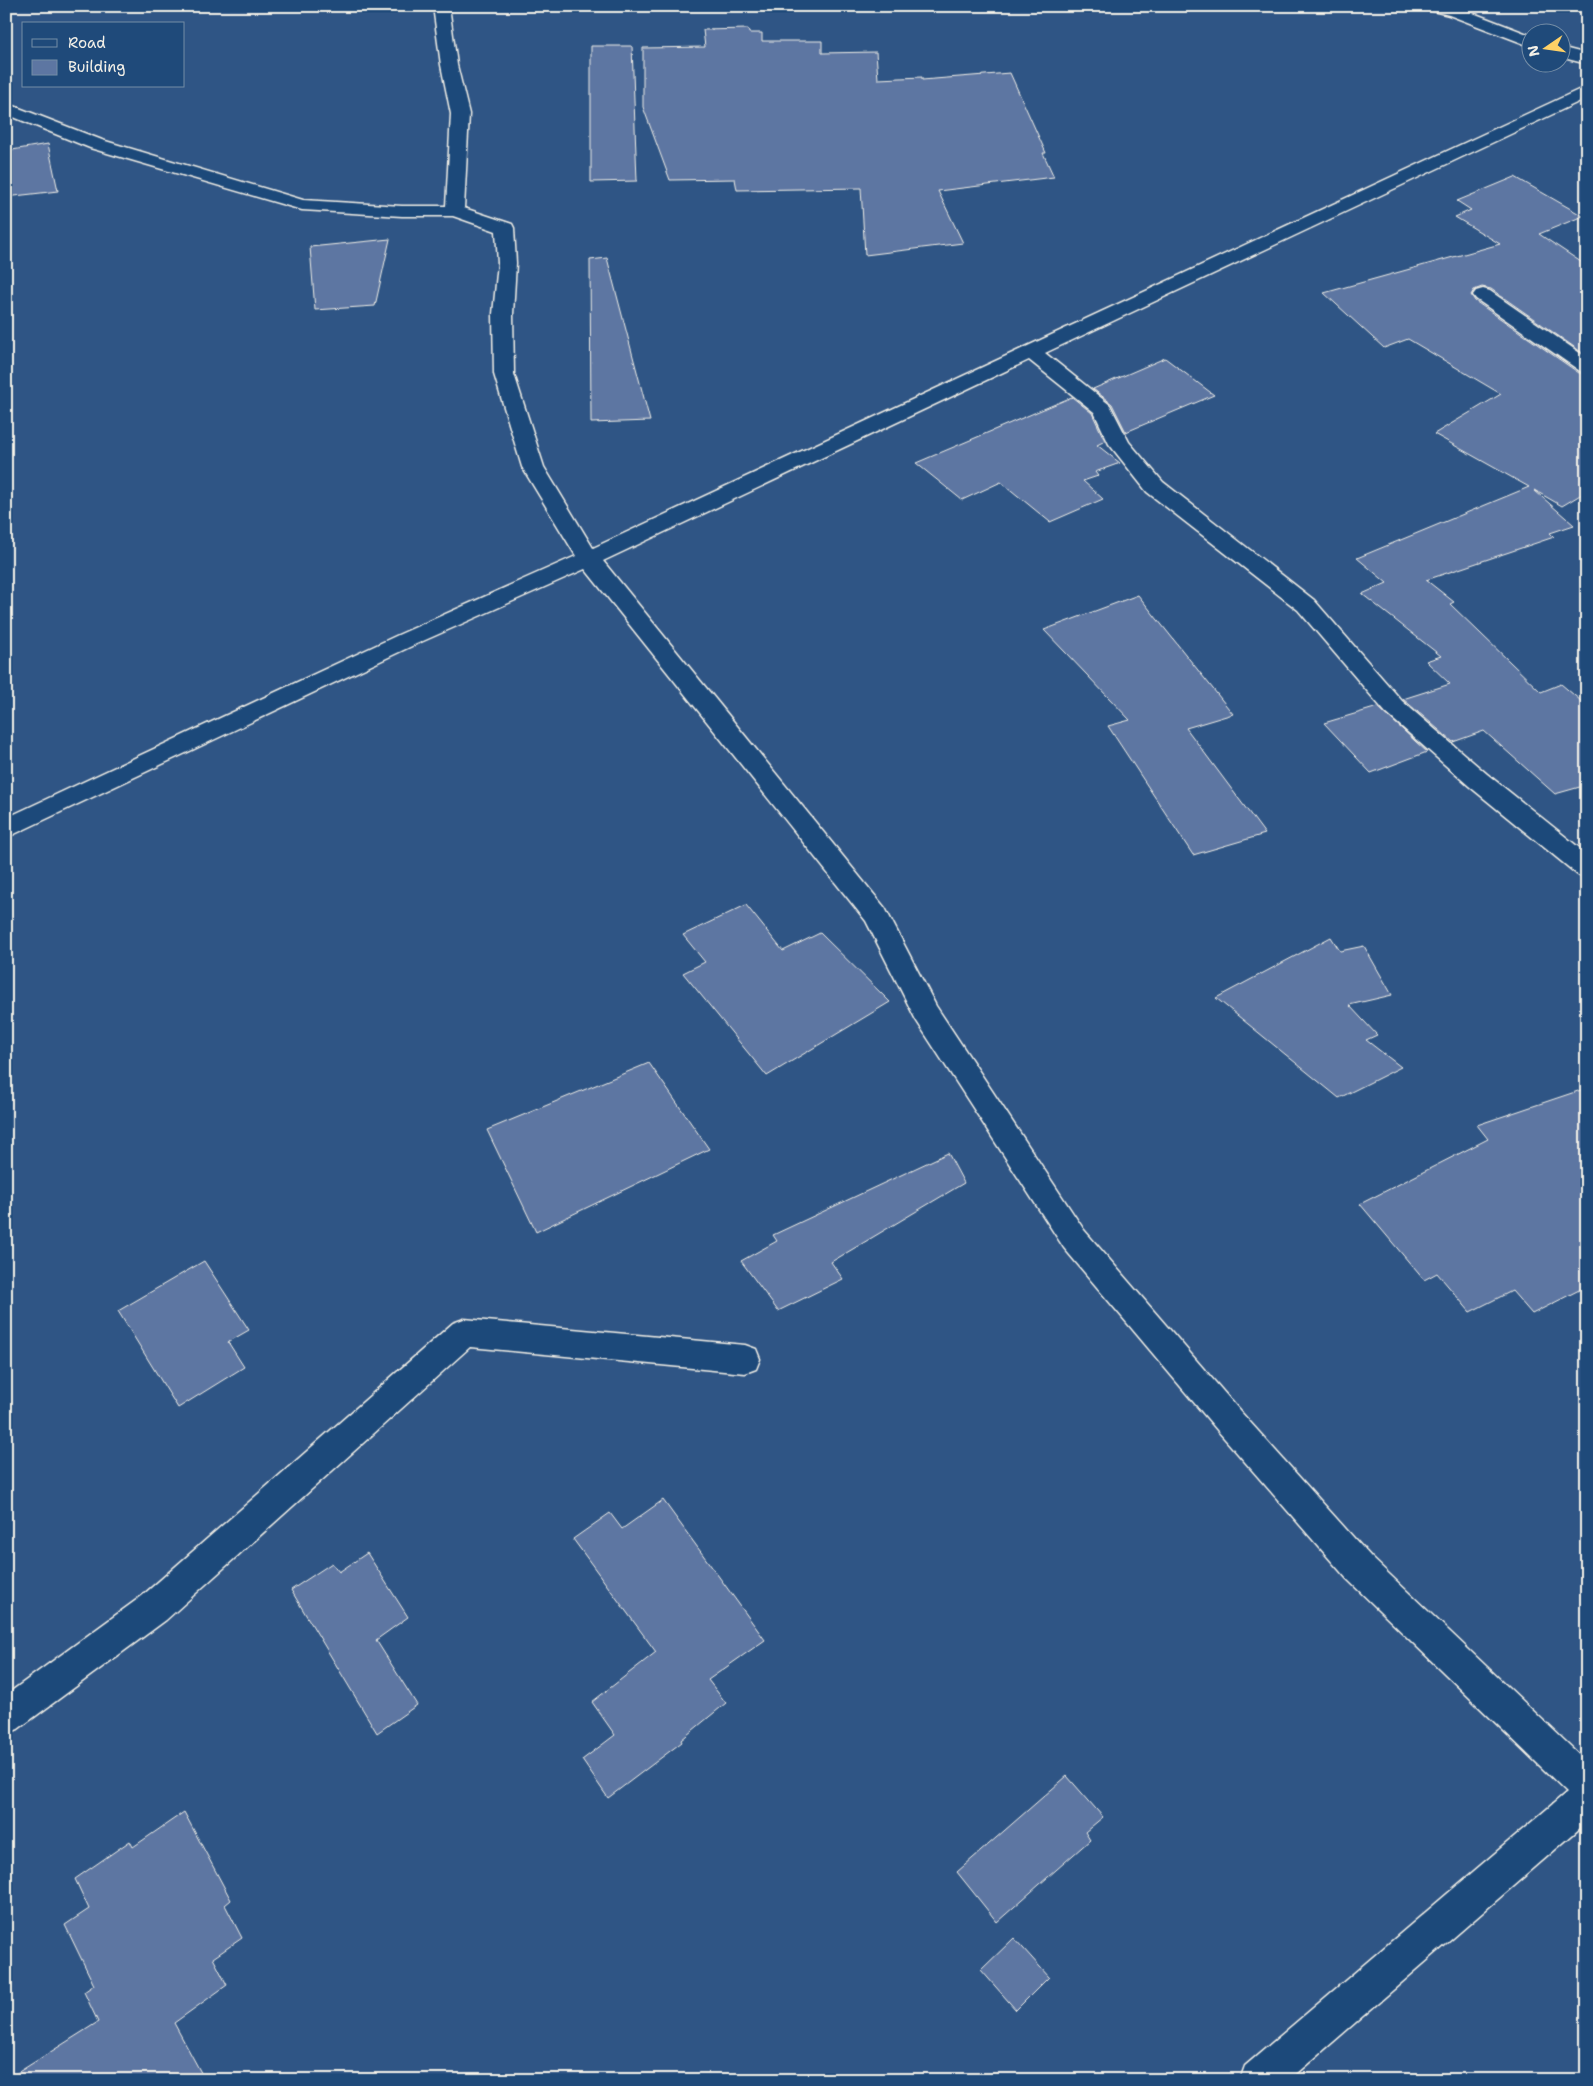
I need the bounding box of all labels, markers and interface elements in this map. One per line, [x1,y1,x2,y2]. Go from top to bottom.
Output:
legend [22,22,185,88]
north arrow [1520,22,1570,72]
text: Road [68,33,106,53]
text: N [1523,43,1543,58]
text: Building [68,57,125,77]

